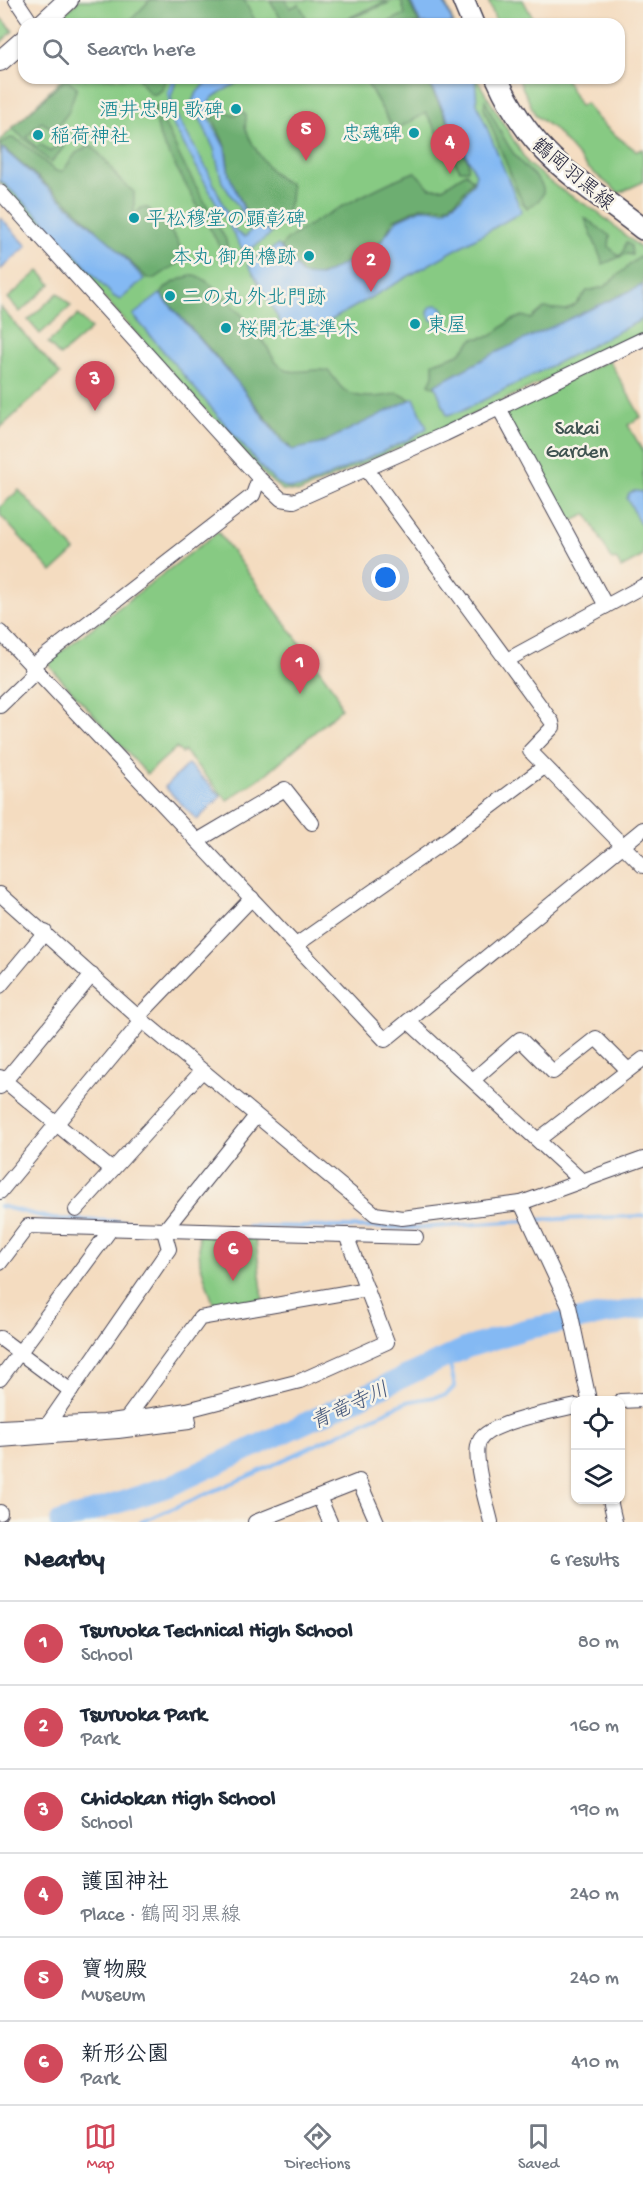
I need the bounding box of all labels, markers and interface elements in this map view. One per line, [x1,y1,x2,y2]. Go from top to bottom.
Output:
search box [18,18,625,84]
icon: search [39,35,72,68]
text: Search here [87,38,195,64]
place label: 酒井忠明 歌碑 [99,99,224,124]
marker: 酒井忠明 歌碑 [229,102,243,116]
pin: 5 [286,112,326,161]
place label: 忠魂碑 [342,123,402,148]
pin: 4 [430,124,470,174]
place label: 稲荷神社 [50,125,130,150]
marker: 忠魂碑 [407,126,421,140]
marker: 稲荷神社 [31,128,45,142]
street label: 鶴岡羽黒線 [526,133,619,217]
place label: 平松穆堂の顕彰碑 [146,208,306,233]
marker: 平松穆堂の顕彰碑 [127,211,141,225]
pin: 2 [352,242,391,292]
place label: 本丸 御角櫓跡 [172,246,297,271]
marker: 本丸 御角櫓跡 [302,249,316,263]
place label: 二の丸 外北門跡 [182,286,327,311]
marker: 二の丸 外北門跡 [163,289,177,303]
place label: 東屋 [427,314,467,339]
marker: 東屋 [408,317,422,331]
place label: 桜開花基準木 [238,318,358,343]
marker: 桜開花基準木 [219,321,233,335]
pin: 3 [76,362,115,411]
park label: Sakai Garden [546,419,609,465]
your location [371,563,400,592]
pin: 1 [280,644,320,694]
pin: 6 [214,1232,252,1281]
water label: 青竜寺川 [306,1377,394,1437]
map controls [571,1396,625,1504]
button: locate [571,1396,625,1450]
button: layers [571,1450,625,1504]
text: Nearby [24,1546,105,1577]
text: 6 results [550,1550,619,1573]
text: Tsuruoka Technical High School [81,1619,353,1645]
text: 1 [39,1632,48,1655]
text: 80 m [578,1632,619,1655]
text: School [81,1645,133,1668]
text: Tsuruoka Park [81,1703,207,1729]
text: 2 [39,1716,48,1739]
text: 160 m [570,1716,619,1739]
text: Park [81,1729,119,1752]
text: Chidokan High School [81,1787,276,1813]
text: 3 [38,1800,49,1823]
text: 190 m [571,1800,619,1823]
text: School [81,1813,133,1836]
text: 護国神社 [81,1871,169,1897]
text: 4 [39,1884,48,1907]
text: 240 m [569,1884,619,1907]
text: Place · 鶴岡羽黒線 [81,1905,240,1928]
text: 寶物殿 [81,1959,147,1985]
text: 5 [38,1968,49,1991]
text: 240 m [569,1968,619,1991]
text: Museum [81,1985,146,2008]
text: 新形公園 [81,2043,169,2069]
text: 6 [38,2052,49,2075]
text: 410 m [571,2052,619,2075]
text: Park [81,2069,119,2092]
tab: Map [84,2120,117,2175]
tab: Directions [285,2120,350,2175]
tab: Saved [518,2120,559,2175]

